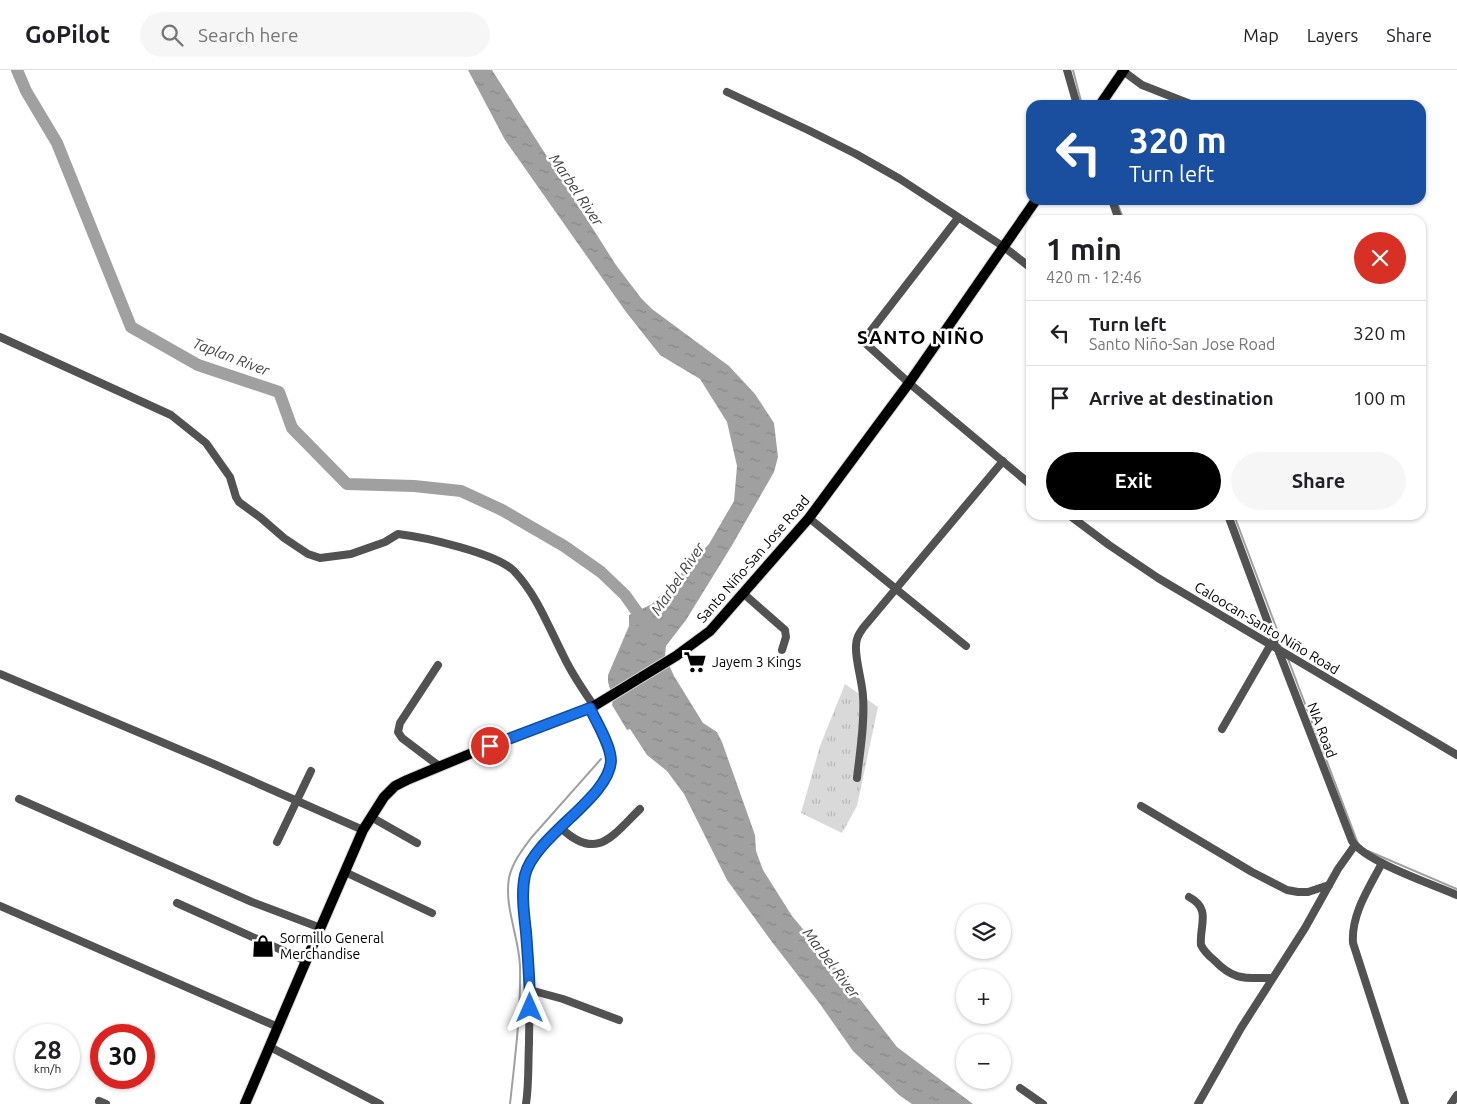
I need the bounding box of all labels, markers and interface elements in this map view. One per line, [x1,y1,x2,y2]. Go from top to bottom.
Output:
search box [140,12,490,57]
text: GoPilot [25,21,110,48]
icon: search [158,21,186,49]
text: Search here [198,24,298,46]
text: Map [1243,25,1279,45]
text: Layers [1307,25,1358,45]
text: Share [1386,25,1432,45]
icon: left [1046,120,1111,185]
text: 320 m [1129,120,1227,160]
water label: Marbel River [546,150,607,230]
text: Turn left [1129,161,1214,186]
text: 1 min [1046,232,1122,266]
button: close [1354,232,1406,284]
text: 420 m · 12:46 [1046,268,1142,286]
text: Turn left [1089,313,1167,335]
icon: left [1046,319,1074,347]
text: 320 m [1353,322,1406,344]
district label: SANTO NIÑO [857,326,985,348]
water label: Taplan River [191,334,273,379]
text: Santo Niño-San Jose Road [1089,335,1275,353]
icon: arrive [1046,384,1074,412]
text: Arrive at destination [1089,387,1274,409]
text: 100 m [1353,387,1406,409]
button: Exit [1046,452,1221,510]
button: Share [1231,452,1406,510]
street label: Santo Niño-San Jose Road [693,492,813,626]
water label: Marbel River [647,538,709,618]
street label: Caloocan-Santo Niño Road [1192,578,1342,678]
supermarket icon: Jayem 3 Kings [682,649,708,675]
place label: Jayem 3 Kings [712,654,801,670]
street label: NIA Road [1304,700,1340,760]
pin [469,725,511,767]
icon: arrive [476,732,504,760]
map controls [956,904,1011,1089]
button: layers [956,904,1011,959]
water label: Marbel River [800,924,864,1002]
place label: Sormillo General Merchandise [280,930,384,962]
shop icon: Sormillo General Merchandise [250,933,276,959]
button: + [956,969,1011,1024]
position arrow [503,981,555,1033]
speed limit sign: 30 [90,1024,155,1089]
button: − [956,1034,1011,1089]
text: 28 [33,1036,62,1064]
text: km/h [34,1062,61,1075]

